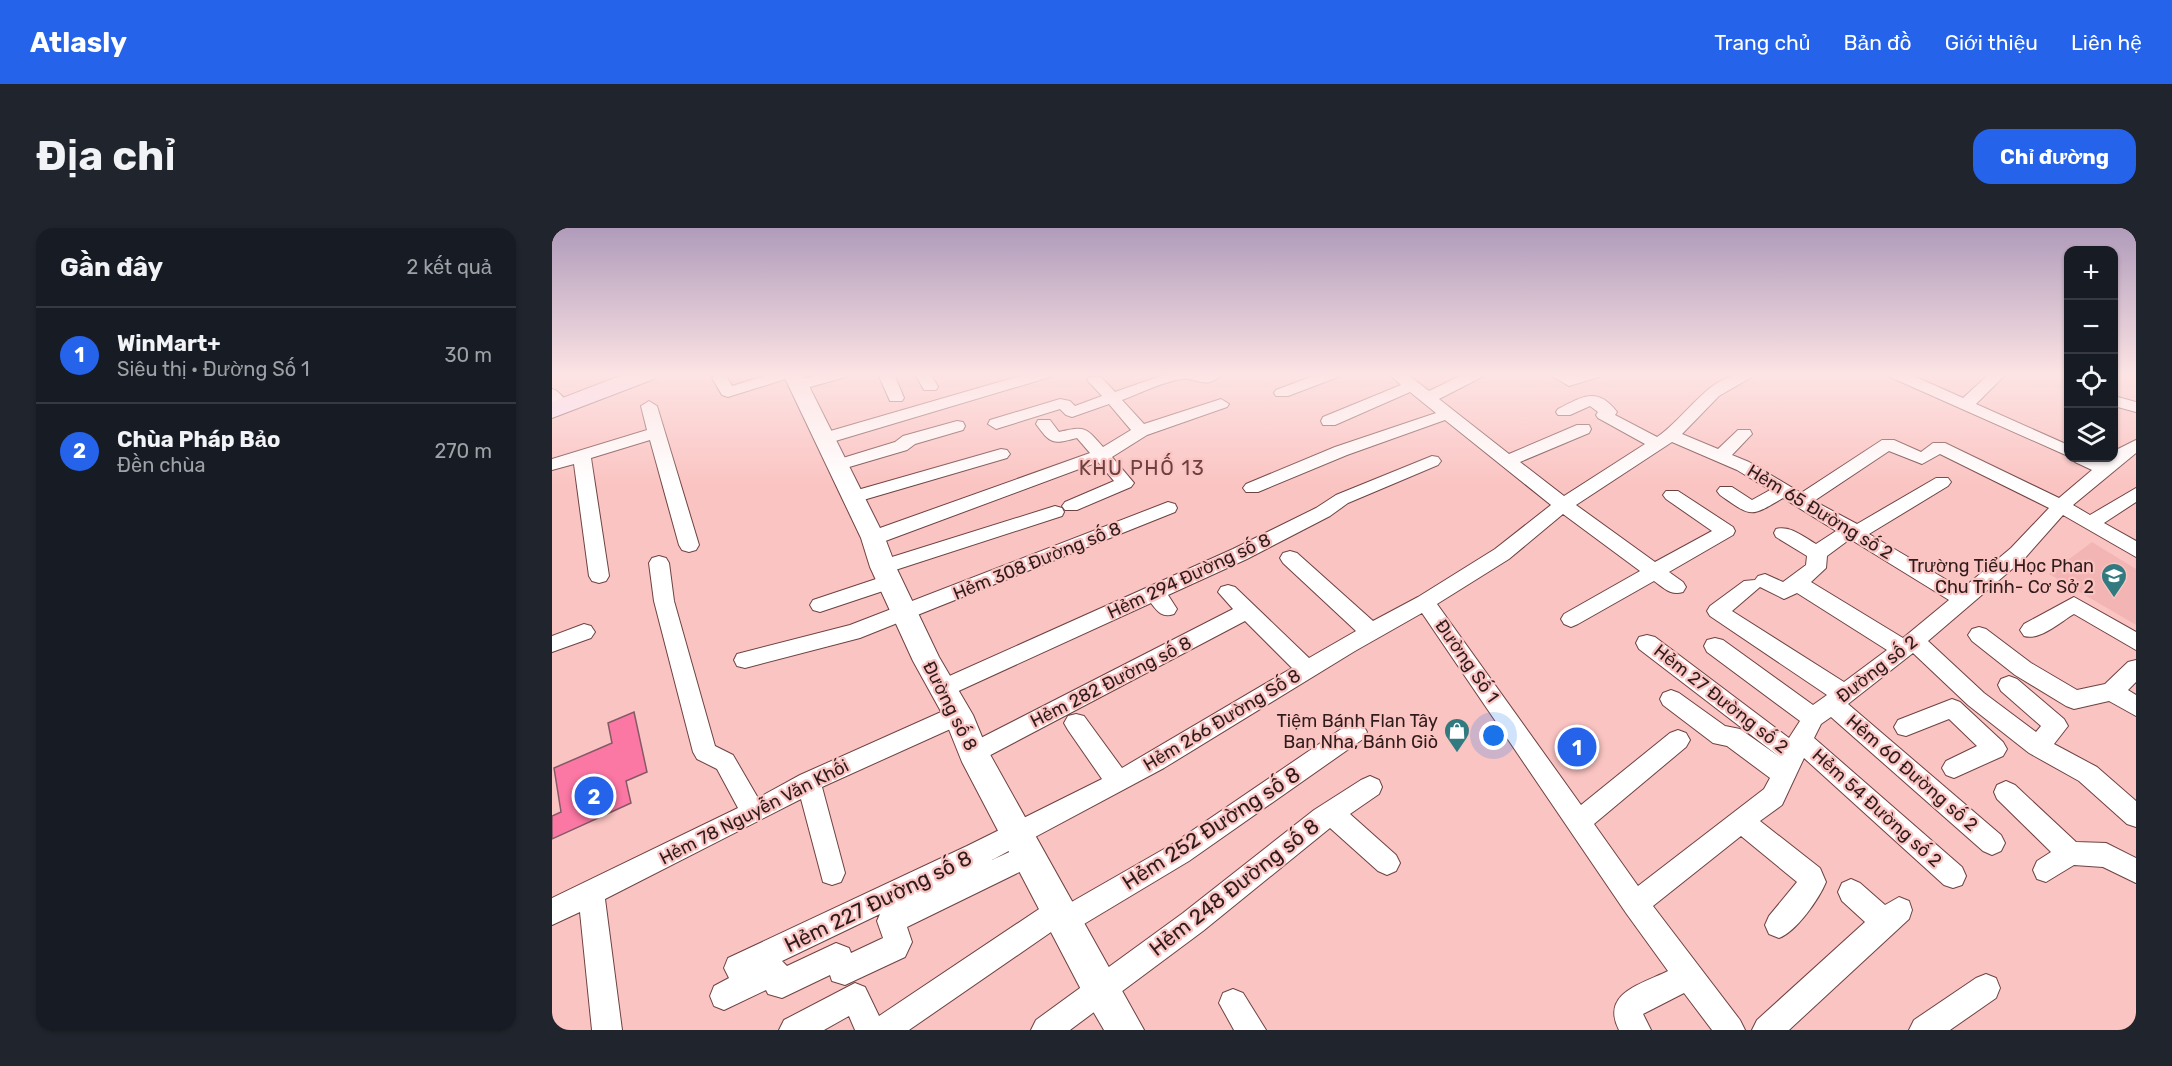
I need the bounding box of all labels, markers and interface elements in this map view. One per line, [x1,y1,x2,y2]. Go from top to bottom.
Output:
text: Atlasly [30,26,127,59]
text: Trang chủ [1714,30,1811,55]
text: Bản đồ [1844,30,1912,55]
text: Giới thiệu [1945,30,2038,55]
text: Liên hệ [2071,30,2142,55]
button: Chỉ đường [1973,129,2136,184]
text: Địa chỉ [36,131,176,181]
map controls [2064,246,2118,462]
button: + [2064,246,2118,300]
text: Gần đây [60,252,163,283]
text: 2 kết quả [407,255,492,279]
button: − [2064,300,2118,354]
text: WinMart+ [117,330,221,357]
text: 1 [75,343,84,367]
text: 30 m [445,343,492,367]
button: locate [2064,354,2118,408]
text: Siêu thị · Đường Số 1 [117,357,310,381]
button: layers [2064,408,2118,462]
text: Chùa Pháp Bảo [117,426,280,453]
text: 2 [73,439,86,463]
text: 270 m [435,439,492,463]
text: Đền chùa [117,453,205,477]
district label: KHU PHỐ 13 [1079,453,1205,480]
street label: Hẻm 65 Đường số 2 [1743,459,1897,564]
street label: Hẻm 308 Đường số 8 [949,516,1124,605]
street label: Hẻm 294 Đường số 8 [1103,528,1274,624]
place label: Trường Tiểu Học Phan Chu Trinh- Cơ Sở 2 [1908,555,2094,598]
school or university icon: Trường Tiểu Học Phan Chu Trinh- Cơ Sở 2 [2099,561,2129,599]
street label: Đường Số 1 [1430,615,1504,707]
street label: Đường số 2 [1832,630,1922,708]
street label: Hẻm 282 Đường số 8 [1026,631,1195,732]
street label: Hẻm 27 Đường số 2 [1649,639,1793,758]
street label: Đường số 8 [918,657,983,755]
street label: Hẻm 266 Đường Số 8 [1139,664,1305,776]
street label: Hẻm 60 Đường số 2 [1842,709,1983,836]
place label: Tiệm Bánh Flan Tây Ban Nha, Bánh Giò [1276,710,1438,753]
shop icon: Tiệm Bánh Flan Tây Ban Nha, Bánh Giò [1442,716,1472,754]
your location [1479,721,1508,750]
pin: 1 [1558,724,1596,770]
street label: Hẻm 54 Đường số 2 [1808,743,1947,872]
street label: Hẻm 78 Nguyễn Văn Khối [655,754,852,869]
street label: Hẻm 252 Đường số 8 [1117,761,1305,895]
pin: 2 [574,774,614,818]
street label: Hẻm 248 Đường số 8 [1144,813,1324,961]
street label: Hẻm 227 Đường số 8 [780,845,976,957]

